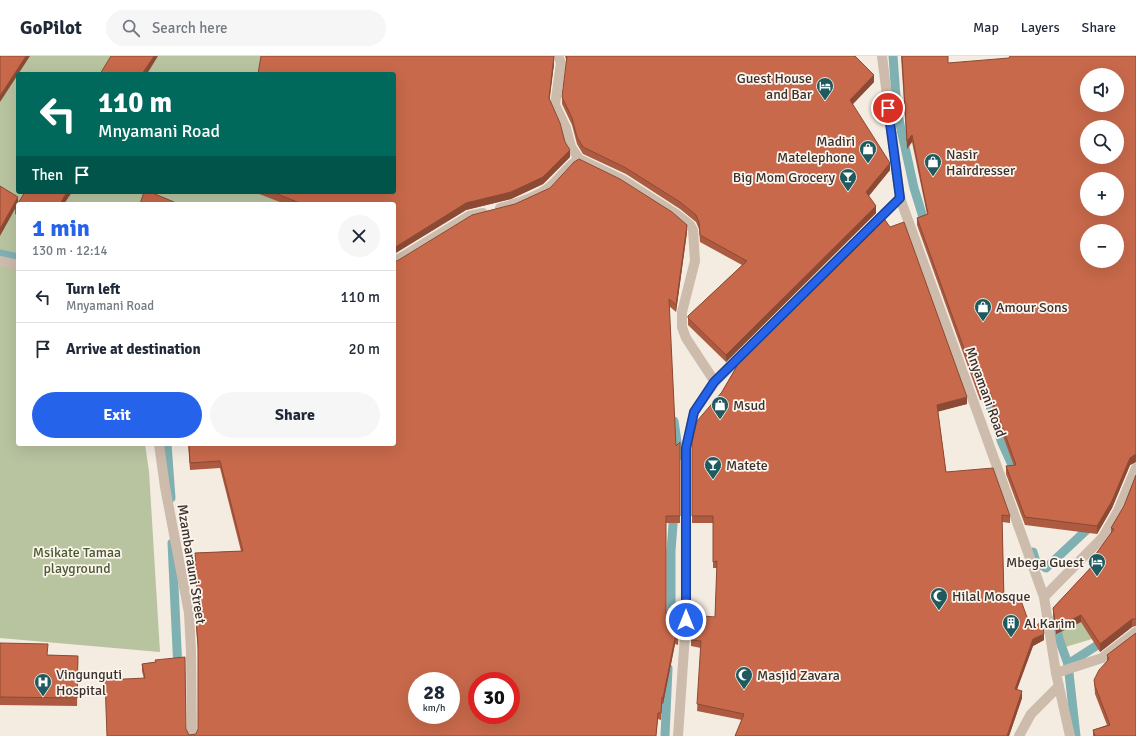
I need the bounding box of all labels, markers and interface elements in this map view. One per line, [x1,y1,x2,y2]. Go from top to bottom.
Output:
search box [106,10,386,46]
text: GoPilot [20,16,82,40]
icon: search [120,17,142,39]
text: Search here [152,19,228,37]
text: Map [973,19,999,36]
text: Layers [1021,19,1060,36]
text: Share [1082,19,1116,36]
map controls [1080,68,1124,268]
button: sound [1080,68,1124,112]
place label: Guest House and Bar [737,70,813,103]
hotel icon: Guest House and Bar [815,76,835,101]
text: 110 m [98,86,172,120]
icon: left [32,88,84,140]
pin [871,91,905,125]
icon: arrive [877,97,899,119]
text: Mnyamani Road [98,120,220,142]
button: search [1080,120,1124,164]
place label: Madiri Matelephone [777,133,855,166]
shop icon: Madiri Matelephone [858,139,878,164]
place label: Nasir Hairdresser [946,146,1016,179]
shop icon: Nasir Hairdresser [923,152,943,177]
icon: arrive [71,164,93,186]
text: Then [32,166,63,184]
bar icon: Big Mom Grocery [838,167,858,192]
place label: Big Mom Grocery [733,169,835,186]
button: + [1080,172,1124,216]
text: 1 min [32,213,90,243]
button: close [338,215,380,257]
button: − [1080,224,1124,268]
text: 130 m · 12:14 [32,243,108,259]
text: Turn left [66,280,120,298]
icon: left [32,286,54,308]
text: 110 m [340,288,380,306]
shop icon: Amour Sons [973,297,993,322]
text: Mnyamani Road [66,298,154,314]
place label: Amour Sons [996,299,1068,316]
icon: arrive [32,338,54,360]
text: Arrive at destination [66,340,201,358]
text: 20 m [349,340,380,358]
street label: Mnyamani Road [961,345,1010,440]
button: Exit [32,392,202,438]
button: Share [210,392,380,438]
shop icon: Msud [710,395,730,420]
place label: Msud [733,397,766,414]
bar icon: Matete [703,455,723,480]
place label: Matete [726,457,768,474]
street label: Mzambarauni Street [174,503,209,625]
park label: Msikate Tamaa playground [33,544,121,577]
hotel icon: Mbega Guest [1087,552,1107,577]
place label: Mbega Guest [1006,554,1084,571]
mosque icon: Hilal Mosque [929,586,949,611]
place label: Hilal Mosque [952,588,1030,605]
position arrow [665,599,707,641]
building icon: Al Karim [1001,613,1021,638]
place label: Al Karim [1024,615,1075,632]
mosque icon: Masjid Zavara [734,665,754,690]
place label: Vingunguti Hospital [56,666,122,699]
place label: Masjid Zavara [757,667,840,684]
hospital icon: Vingunguti Hospital [33,672,53,697]
speed limit sign: 30 [468,672,520,724]
text: 28 [423,680,445,705]
text: km/h [423,702,445,714]

